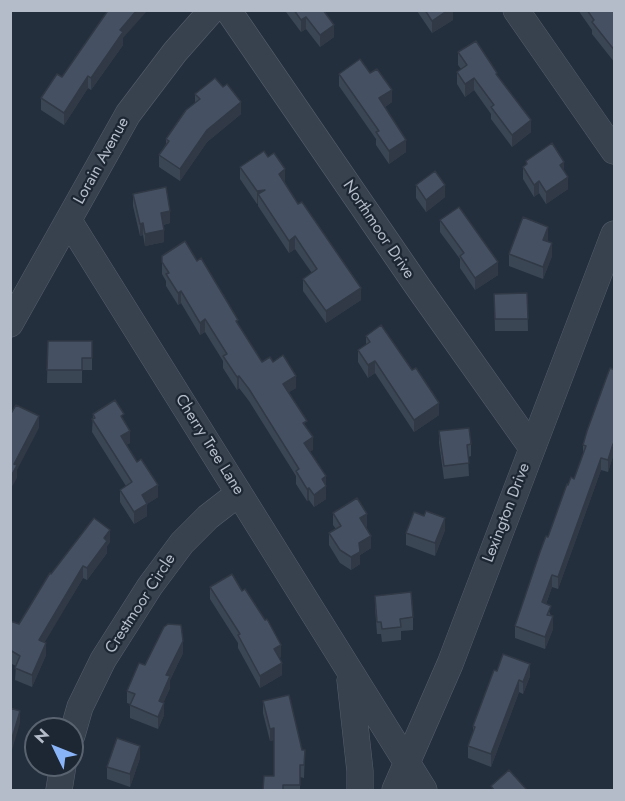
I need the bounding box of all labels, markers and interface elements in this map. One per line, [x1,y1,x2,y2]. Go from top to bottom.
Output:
street label: Lorain Avenue [70,114,134,208]
street label: Northmoor Drive [338,177,418,283]
street label: Cherry Tree Lane [170,391,248,499]
street label: Lexington Drive [479,461,535,565]
street label: Crestmoor Circle [102,551,180,657]
north arrow [24,717,84,777]
text: N [29,723,55,748]

